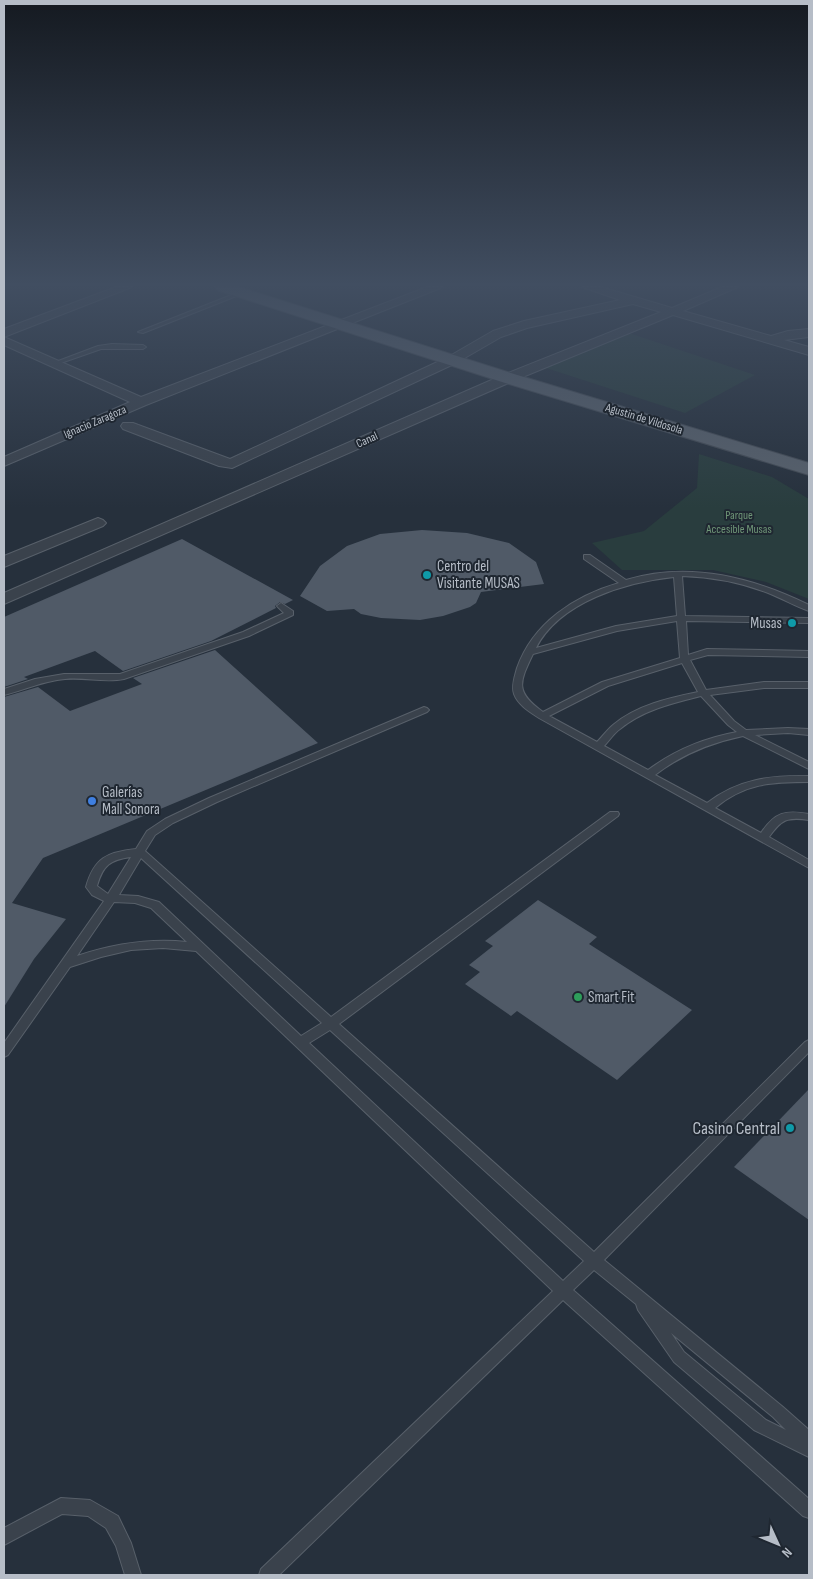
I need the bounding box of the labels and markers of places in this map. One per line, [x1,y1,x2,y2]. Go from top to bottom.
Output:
place label: Centro del Visitante MUSAS [437,557,520,593]
marker: Centro del Visitante MUSAS [421,569,433,581]
place label: Musas [750,614,782,633]
marker: Musas [786,617,798,629]
place label: Galerías Mall Sonora [102,783,160,819]
marker: Galerías Mall Sonora [86,795,98,807]
place label: Smart Fit [588,988,635,1007]
marker: Smart Fit [572,991,584,1003]
place label: Casino Central [693,1118,780,1139]
marker: Casino Central [784,1122,796,1134]

